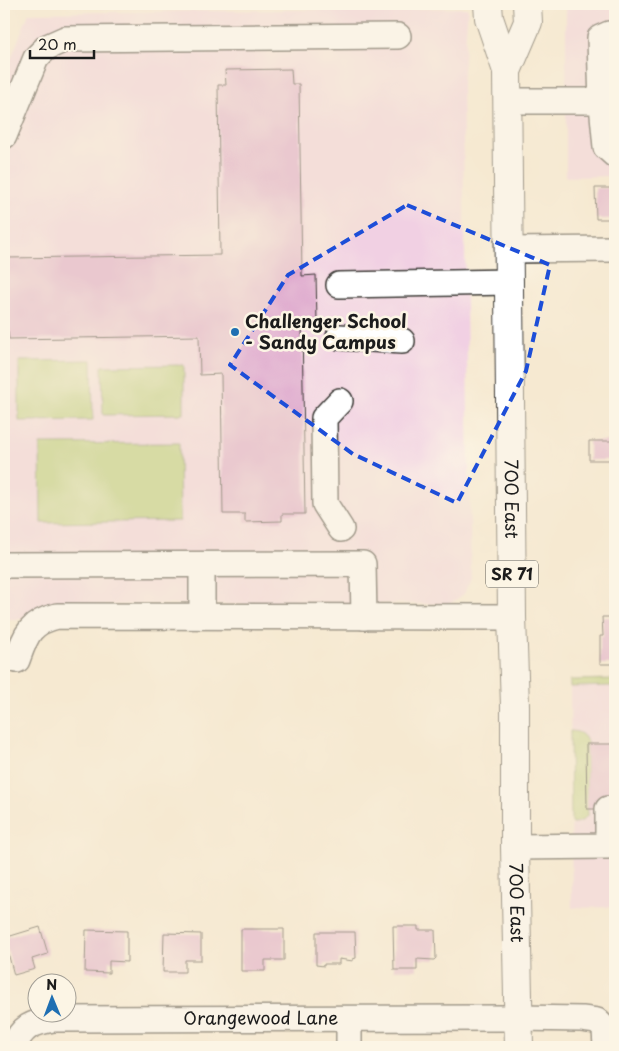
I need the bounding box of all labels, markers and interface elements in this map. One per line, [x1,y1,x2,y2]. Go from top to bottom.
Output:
scale bar [30,28,94,60]
text: 20 m [38,32,77,55]
place label: Challenger School - Sandy Campus [245,307,407,355]
marker: Challenger School - Sandy Campus [229,326,241,338]
street label: 700 East [499,459,526,539]
road number: SR 71 [486,560,538,588]
street label: 700 East [503,863,532,943]
north arrow [28,974,78,1024]
text: N [46,974,57,995]
street label: Orangewood Lane [183,1003,338,1031]

